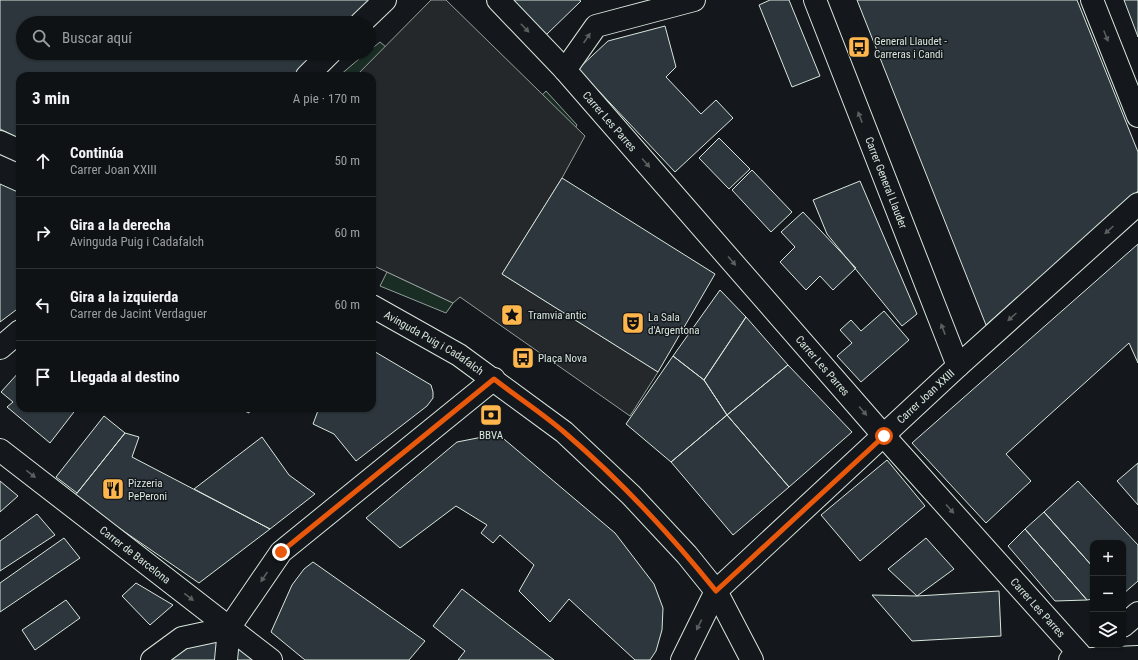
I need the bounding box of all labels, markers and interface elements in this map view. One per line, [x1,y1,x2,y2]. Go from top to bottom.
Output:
search box [16,16,376,60]
one-way arrow [520,23,530,33]
icon: search [30,27,52,49]
text: Buscar aquí [62,29,132,47]
one-way arrow [1103,31,1109,42]
one-way arrow [583,33,591,43]
bus stop icon: General Llaudet - Carreras i Candi [846,34,872,60]
place label: General Llaudet - Carreras i Candi [874,35,947,61]
text: 3 min [32,88,70,108]
street label: Carrer Les Parres [580,89,639,154]
text: A pie · 170 m [293,91,360,106]
one-way arrow [857,110,863,122]
street label: Carrer General Llauder [862,135,910,231]
text: Continúa [70,144,124,162]
icon: ahead [32,150,54,172]
text: 50 m [334,153,360,168]
one-way arrow [642,158,651,168]
text: Carrer Joan XXIII [70,162,157,177]
text: Gira a la derecha [70,216,171,234]
icon: right [32,222,54,244]
text: 60 m [334,225,360,240]
one-way arrow [1104,225,1114,235]
text: Avinguda Puig i Cadafalch [70,234,204,249]
one-way arrow [727,256,736,266]
text: Gira a la izquierda [70,288,178,306]
icon: left [32,294,54,316]
text: 60 m [334,297,360,312]
place icon: Tramvia antic [499,302,525,328]
text: Carrer de Jacint Verdaguer [70,306,207,321]
street label: Avinguda Puig i Cadafalch [382,308,486,378]
place label: Tramvia antic [528,309,587,322]
theatre icon: La Sala d'Argentona [620,310,646,336]
place label: La Sala d'Argentona [648,311,700,337]
one-way arrow [1007,312,1017,321]
one-way arrow [940,323,946,335]
street label: Carrer Les Parres [793,333,852,399]
bus stop icon: Plaça Nova [510,345,536,371]
place label: Plaça Nova [538,352,587,365]
icon: arrive [32,366,54,388]
street label: Carrer Joan XXIII [894,367,957,426]
text: Llegada al destino [70,368,180,386]
bank icon: BBVA [478,402,504,428]
one-way arrow [859,406,868,417]
route start [875,427,893,445]
place label: BBVA [479,429,504,442]
one-way arrow [25,470,36,479]
restaurant icon: Pizzeria PePeroni [100,476,126,502]
place label: Pizzeria PePeroni [128,477,167,503]
one-way arrow [945,503,954,514]
street label: Carrer de Barcelona [97,524,173,587]
map controls [1090,540,1126,648]
button: + [1090,540,1126,576]
route end [272,543,290,561]
one-way arrow [260,572,268,582]
street label: Carrer Les Parres [1008,576,1068,640]
button: − [1090,576,1126,612]
one-way arrow [183,593,194,601]
button: layers [1090,612,1126,648]
one-way arrow [696,620,702,631]

